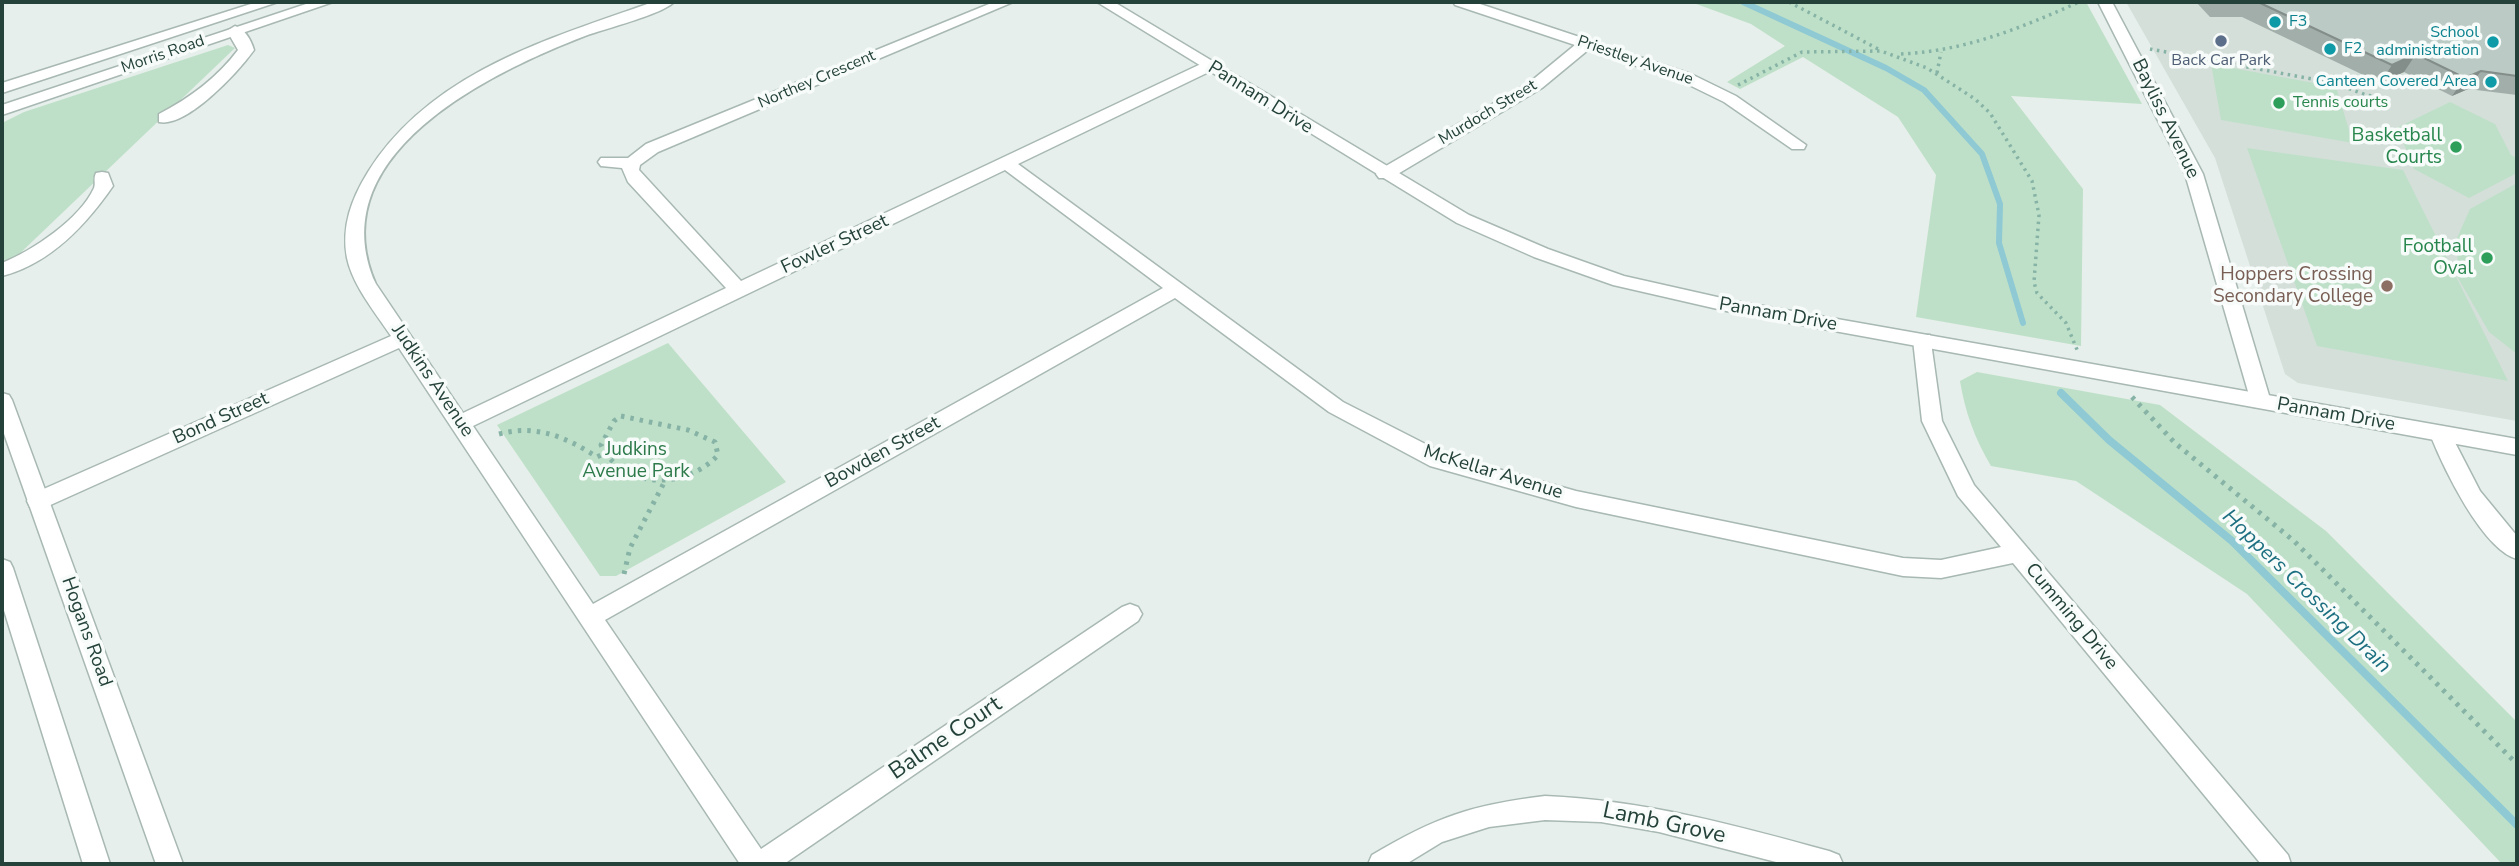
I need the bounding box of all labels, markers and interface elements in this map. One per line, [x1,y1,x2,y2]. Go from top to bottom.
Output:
place label: F3 [2289,12,2307,32]
marker: F3 [2267,14,2283,30]
place label: School administration [2376,23,2479,61]
street label: Morris Road [119,32,207,78]
street label: Priestley Avenue [1575,32,1695,90]
marker: Back Car Park [2213,33,2229,49]
marker: School administration [2485,34,2501,50]
place label: F2 [2344,39,2362,59]
marker: F2 [2322,41,2338,57]
street label: Northey Crescent [756,47,878,113]
place label: Back Car Park [2171,51,2271,71]
street label: Bayliss Avenue [2126,55,2204,183]
street label: Pannam Drive [1203,57,1317,139]
place label: Canteen Covered Area [2316,72,2477,92]
marker: Canteen Covered Area [2483,74,2499,90]
street label: Murdoch Street [1436,76,1540,150]
place label: Tennis courts [2293,93,2388,113]
marker: Tennis courts [2271,95,2287,111]
place label: Basketball Courts [2352,125,2442,169]
marker: Basketball Courts [2448,139,2464,155]
street label: Fowler Street [778,210,892,280]
place label: Football Oval [2403,236,2473,280]
marker: Football Oval [2479,250,2495,266]
place label: Hoppers Crossing Secondary College [2213,264,2373,308]
marker: Hoppers Crossing Secondary College [2379,278,2395,294]
street label: Pannam Drive [1717,293,1839,337]
street label: Judkins Avenue [386,320,478,442]
street label: Bond Street [170,388,272,450]
street label: Pannam Drive [2275,393,2397,437]
street label: Bowden Street [822,412,944,494]
park label: Judkins Avenue Park [582,439,690,483]
street label: McKellar Avenue [1421,441,1565,505]
water label: Hoppers Crossing Drain [2216,505,2396,679]
street label: Cumming Drive [2020,559,2122,675]
street label: Hogans Road [56,574,116,690]
street label: Balme Court [885,691,1007,787]
street label: Lamb Grove [1600,798,1728,850]

